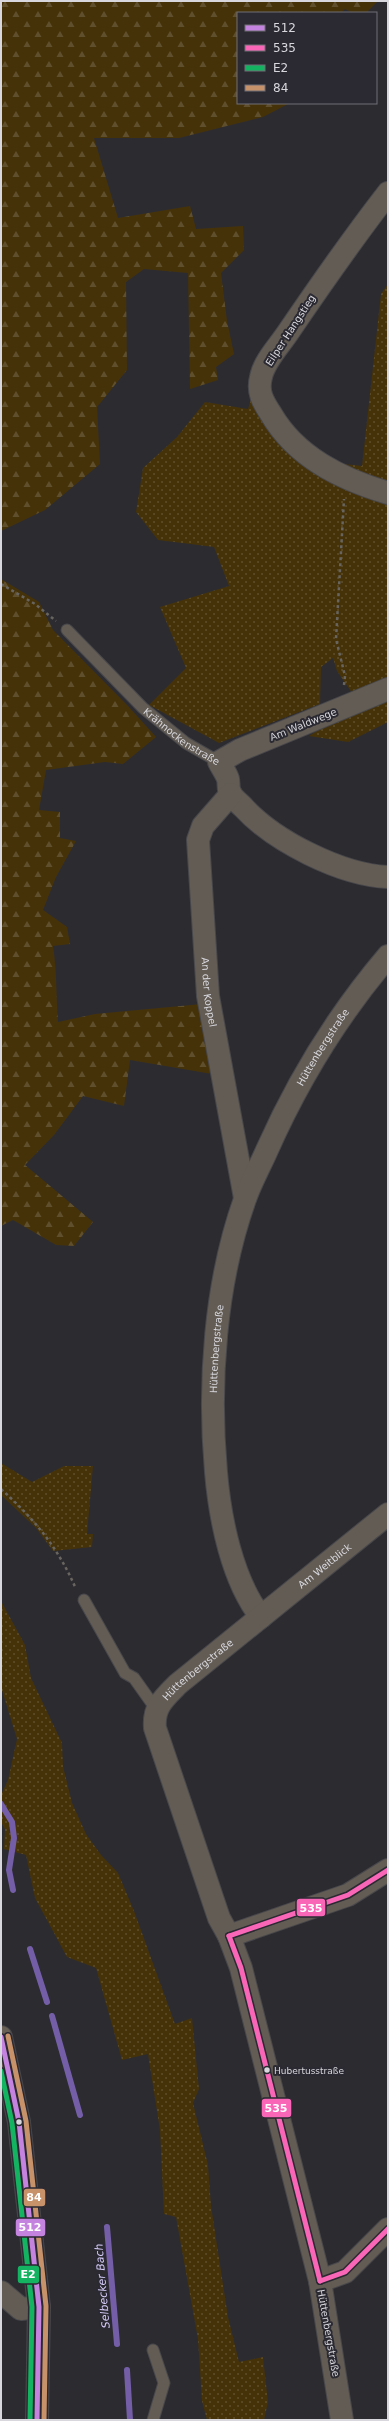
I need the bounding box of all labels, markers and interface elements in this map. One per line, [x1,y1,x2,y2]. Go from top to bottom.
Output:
legend [237,12,377,104]
text: 512 [273,21,296,35]
text: 535 [273,41,296,55]
text: E2 [273,61,288,75]
text: 84 [273,81,288,95]
street label: Eilper Hangstieg [263,293,317,368]
street label: Krähnockenstraße [141,706,222,767]
street label: Am Waldwege [268,706,338,743]
street label: An der Koppel [200,957,219,1028]
street label: Hüttenbergstraße [295,1007,351,1088]
street label: Hüttenbergstraße [208,1304,226,1393]
street label: Am Weitblick [296,1541,354,1591]
street label: Hüttenbergstraße [160,1637,235,1703]
line badge: 535 [296,1898,326,1917]
text: 535 [300,1902,322,1915]
marker: Hubertusstraße [262,2065,272,2075]
place label: Hubertusstraße [274,2066,344,2076]
line badge: 535 [261,2098,292,2118]
text: 535 [265,2102,287,2115]
unlabelled marker [14,2117,24,2127]
line badge: 84 [23,2188,46,2207]
text: 84 [26,2191,42,2204]
line badge: 512 [15,2218,46,2237]
text: 512 [19,2221,41,2234]
water label: Selbecker Bach [92,2243,113,2329]
line badge: E2 [17,2265,40,2284]
text: E2 [20,2268,36,2281]
street label: Hüttenbergstraße [315,2288,342,2378]

